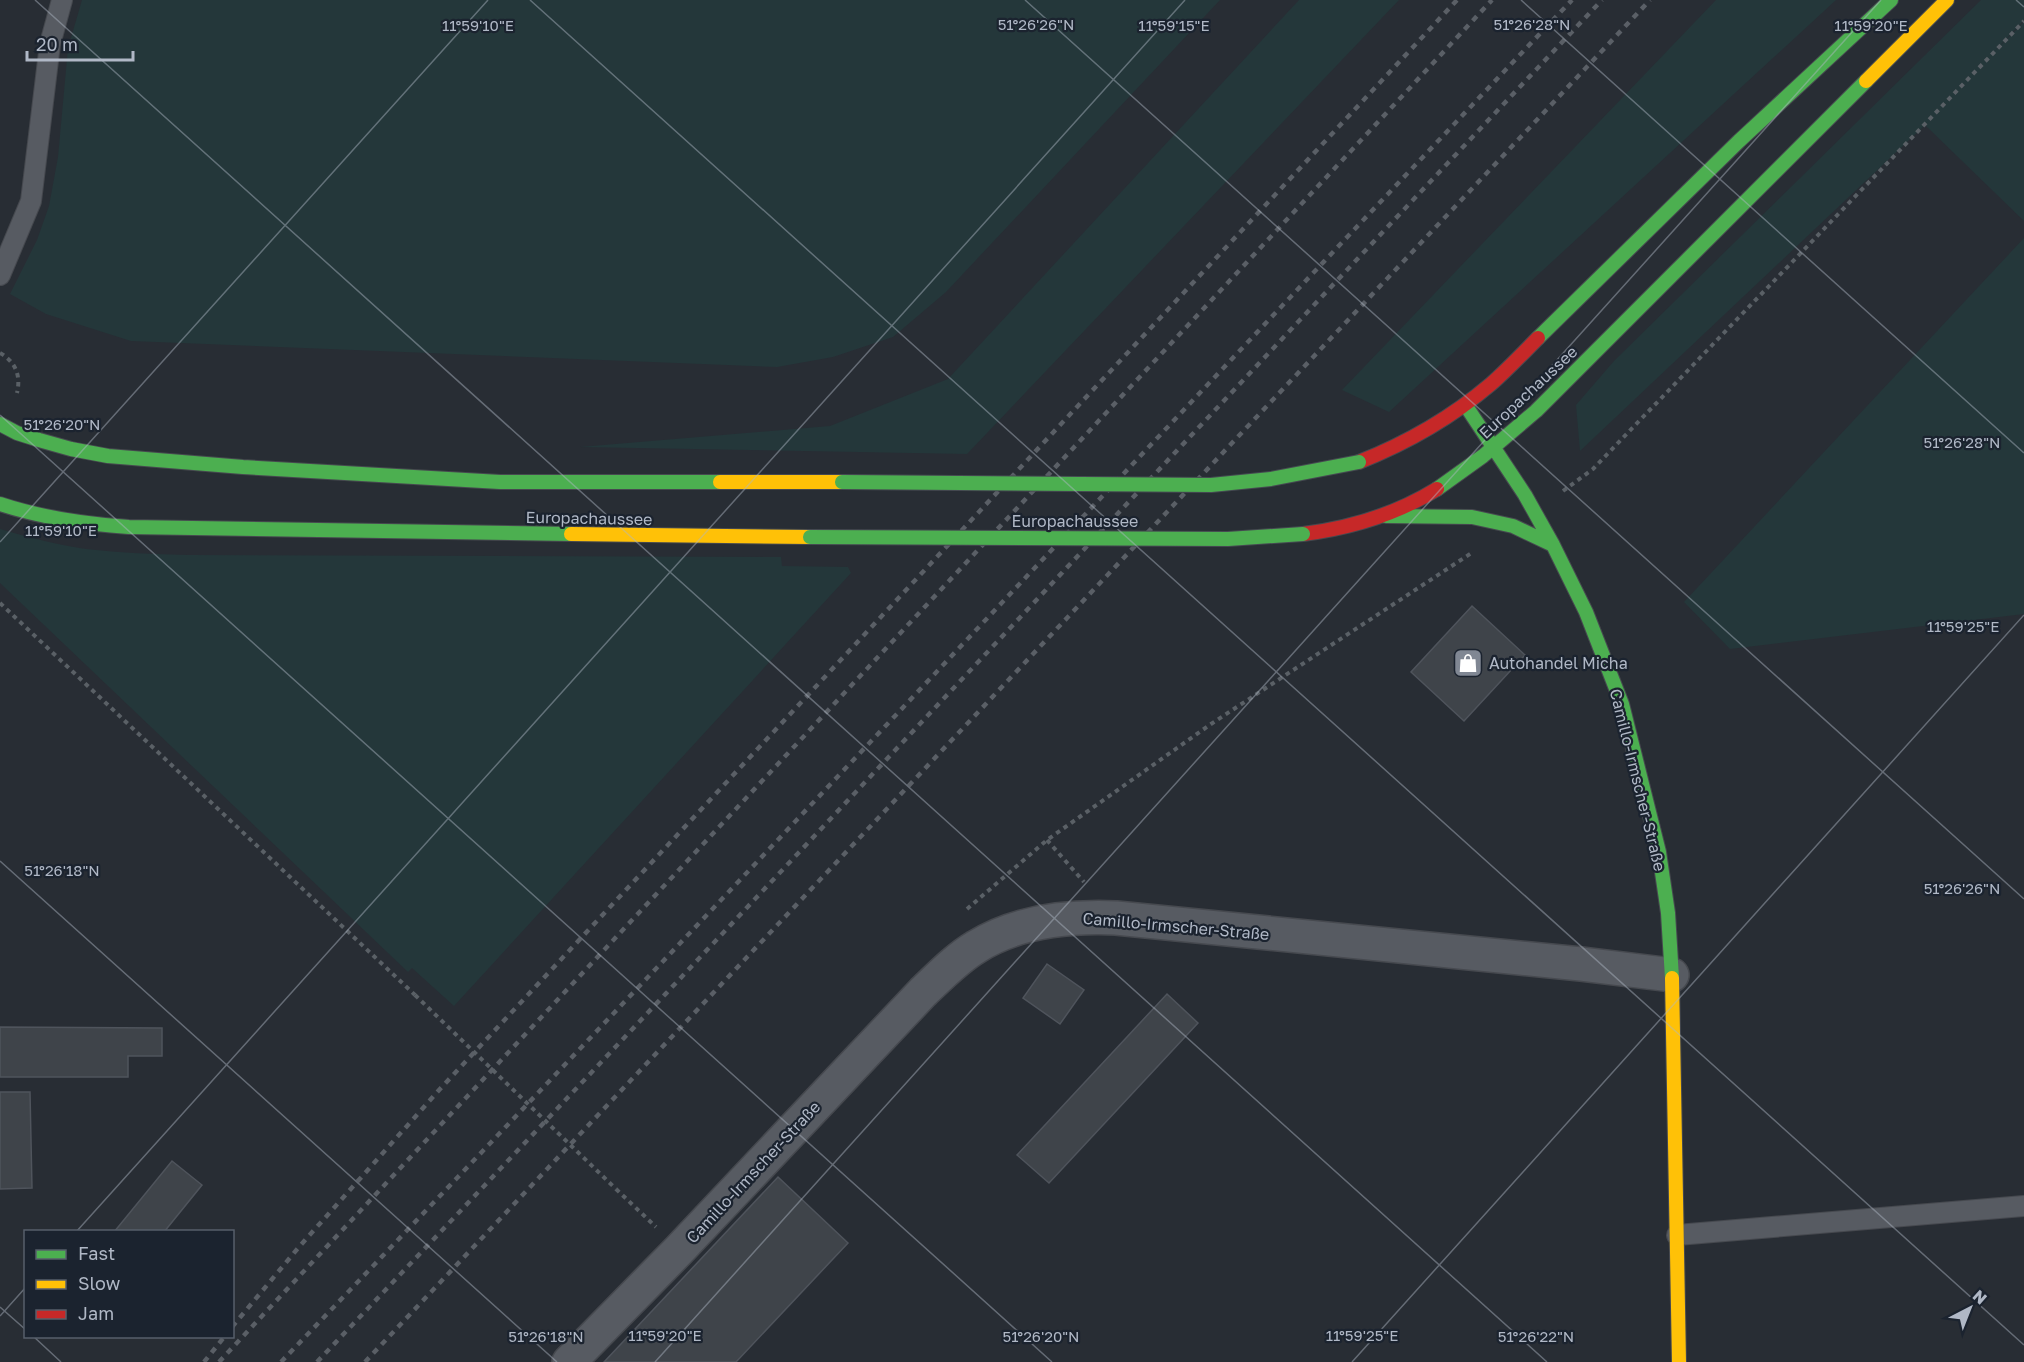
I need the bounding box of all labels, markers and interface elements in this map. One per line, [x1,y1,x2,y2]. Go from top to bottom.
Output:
text: 51°26'26"N [998,15,1074,33]
text: 51°26'28"N [1494,15,1570,33]
text: 11°59'10"E [442,16,514,34]
text: 11°59'15"E [1138,16,1210,34]
text: 11°59'20"E [1834,16,1908,34]
scale bar [27,24,134,62]
text: 20 m [36,33,78,55]
street label: Europachaussee [1475,341,1581,443]
text: 51°26'20"N [24,415,100,433]
text: 51°26'28"N [1924,433,2000,451]
street label: Europachaussee [525,507,653,529]
street label: Europachaussee [1012,511,1138,531]
text: 11°59'10"E [25,521,97,539]
text: 11°59'25"E [1927,617,1999,635]
shop icon: Autohandel Micha [1452,647,1484,679]
place label: Autohandel Micha [1489,653,1628,673]
street label: Camillo-Irmscher-Straße [1606,687,1670,873]
text: 51°26'18"N [24,861,100,879]
text: 51°26'26"N [1924,879,2000,897]
street label: Camillo-Irmscher-Straße [1082,908,1270,944]
street label: Camillo-Irmscher-Straße [682,1097,824,1247]
legend [24,1230,234,1338]
text: Fast [78,1242,115,1264]
text: Slow [78,1272,121,1294]
north arrow [1940,1278,2000,1338]
text: N [1969,1285,1991,1308]
text: Jam [78,1302,114,1324]
text: 11°59'20"E [628,1326,702,1344]
text: 11°59'25"E [1326,1326,1398,1344]
text: 51°26'18"N [508,1327,584,1345]
text: 51°26'20"N [1003,1327,1079,1345]
text: 51°26'22"N [1498,1327,1574,1345]

